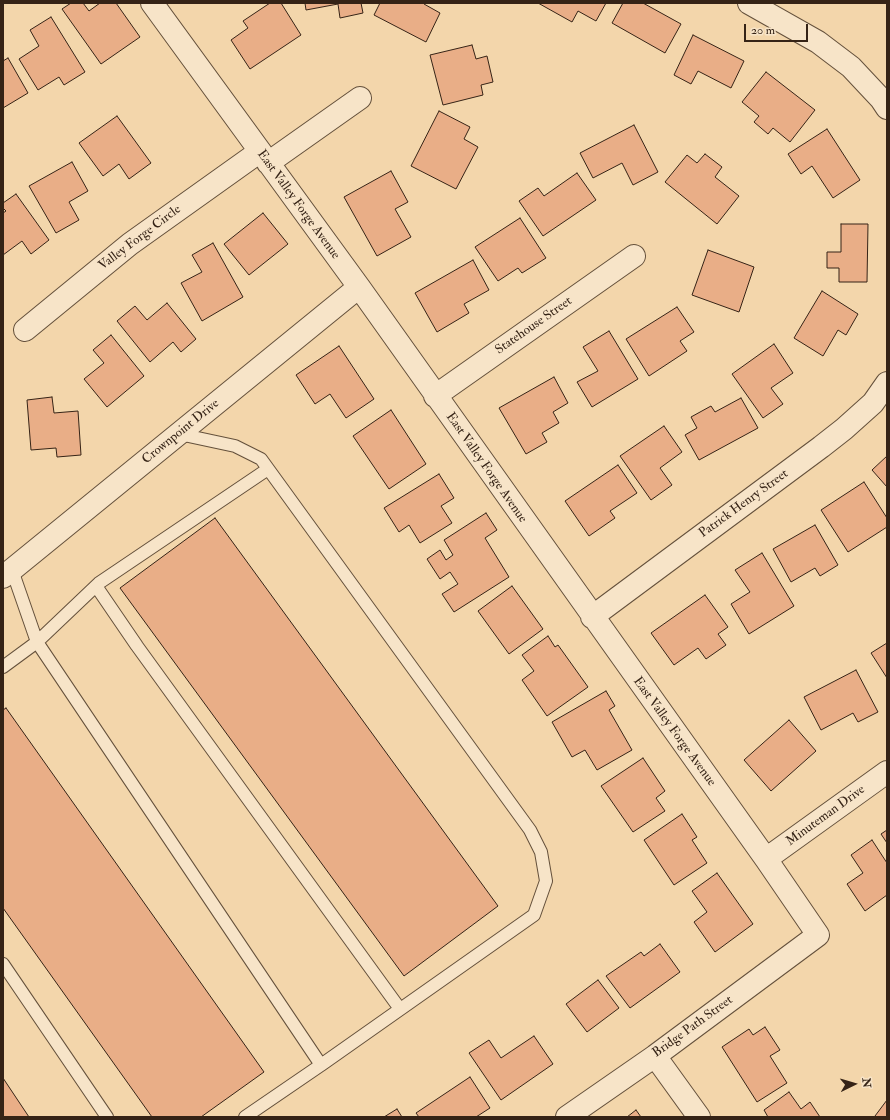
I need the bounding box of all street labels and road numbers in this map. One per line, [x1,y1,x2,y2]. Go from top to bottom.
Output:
street label: East Valley Forge Avenue [253,147,343,263]
street label: Valley Forge Circle [96,202,184,274]
street label: Statehouse Street [493,294,575,358]
street label: Crownpoint Drive [139,396,223,468]
street label: East Valley Forge Avenue [442,410,530,526]
street label: Patrick Henry Street [696,466,792,542]
street label: East Valley Forge Avenue [629,674,719,790]
street label: Minuteman Drive [784,782,868,850]
street label: Bridge Path Street [650,993,736,1061]

